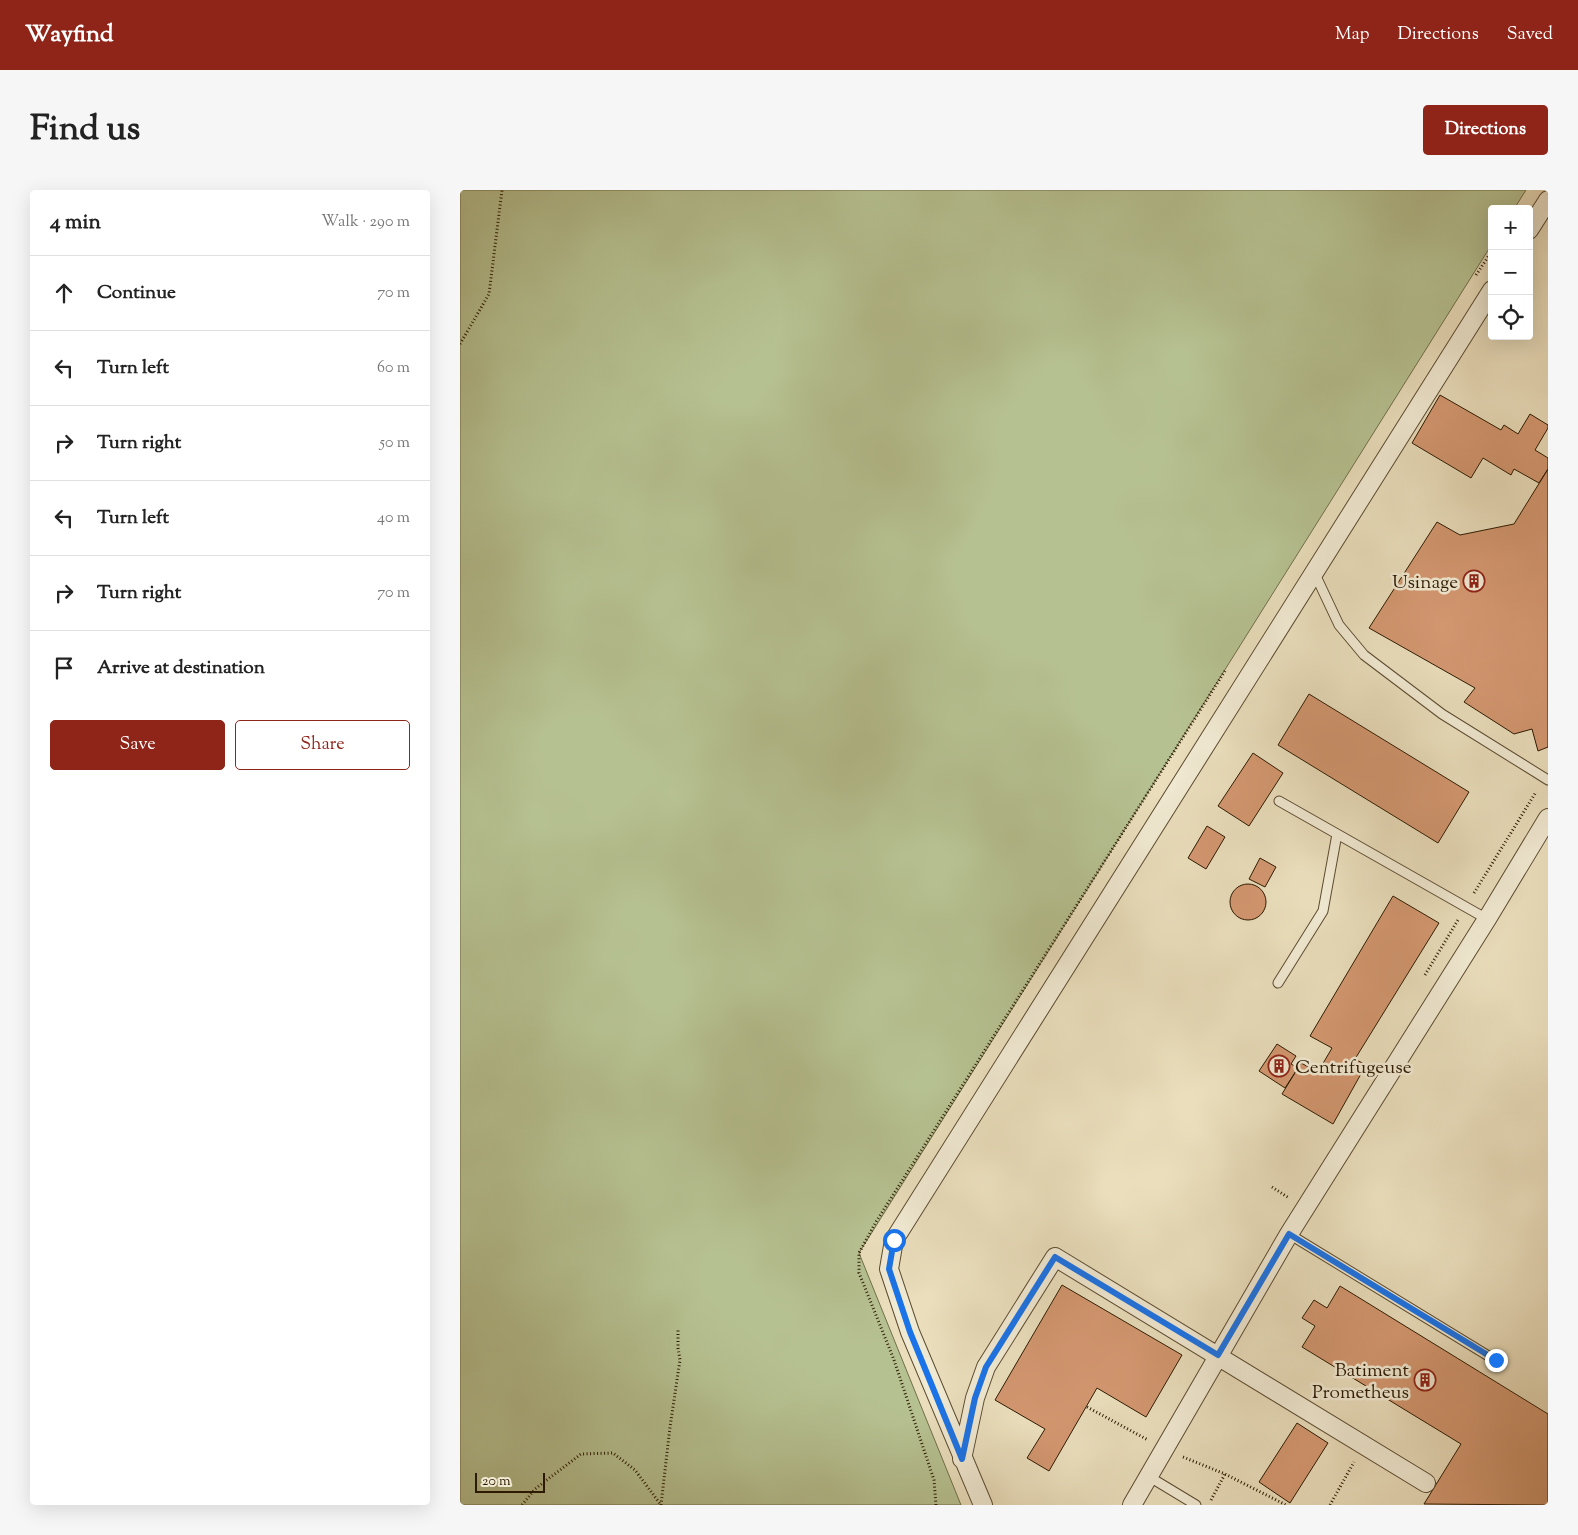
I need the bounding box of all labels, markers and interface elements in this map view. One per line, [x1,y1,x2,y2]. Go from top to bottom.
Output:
text: Wayfind [25,18,113,52]
text: Map [1335,22,1370,48]
text: Directions [1398,22,1479,48]
text: Saved [1507,22,1553,48]
text: Find us [30,105,140,156]
button: Directions [1423,105,1548,155]
map controls [1488,205,1533,340]
button: + [1488,205,1533,250]
text: 4 min [50,208,101,238]
text: Walk · 290 m [321,211,410,234]
button: − [1488,250,1533,295]
icon: ahead [50,279,78,307]
text: Continue [97,280,176,307]
text: 70 m [377,282,410,305]
button: locate [1488,295,1533,340]
icon: left [50,354,78,382]
text: Turn left [97,355,169,382]
text: 60 m [377,357,410,380]
icon: right [50,429,78,457]
text: Turn right [97,430,181,457]
text: 50 m [379,432,410,455]
icon: left [50,504,78,532]
text: Turn left [97,505,169,532]
text: 40 m [377,507,410,530]
building icon: Usinage [1462,569,1486,593]
place label: Usinage [1392,570,1458,597]
icon: right [50,579,78,607]
text: Turn right [97,580,181,607]
text: 70 m [377,582,410,605]
icon: arrive [50,654,78,682]
text: Arrive at destination [97,655,265,682]
button: Save [50,720,225,770]
button: Share [235,720,410,770]
building icon: Centrifugeuse [1267,1054,1291,1078]
place label: Centrifugeuse [1295,1055,1412,1082]
route start [883,1229,906,1252]
route end [1485,1349,1508,1372]
place label: Batiment Prometheus [1312,1358,1409,1407]
building icon: Batiment Prometheus [1413,1368,1437,1392]
scale bar [475,1470,545,1493]
text: 20 m [482,1472,511,1492]

